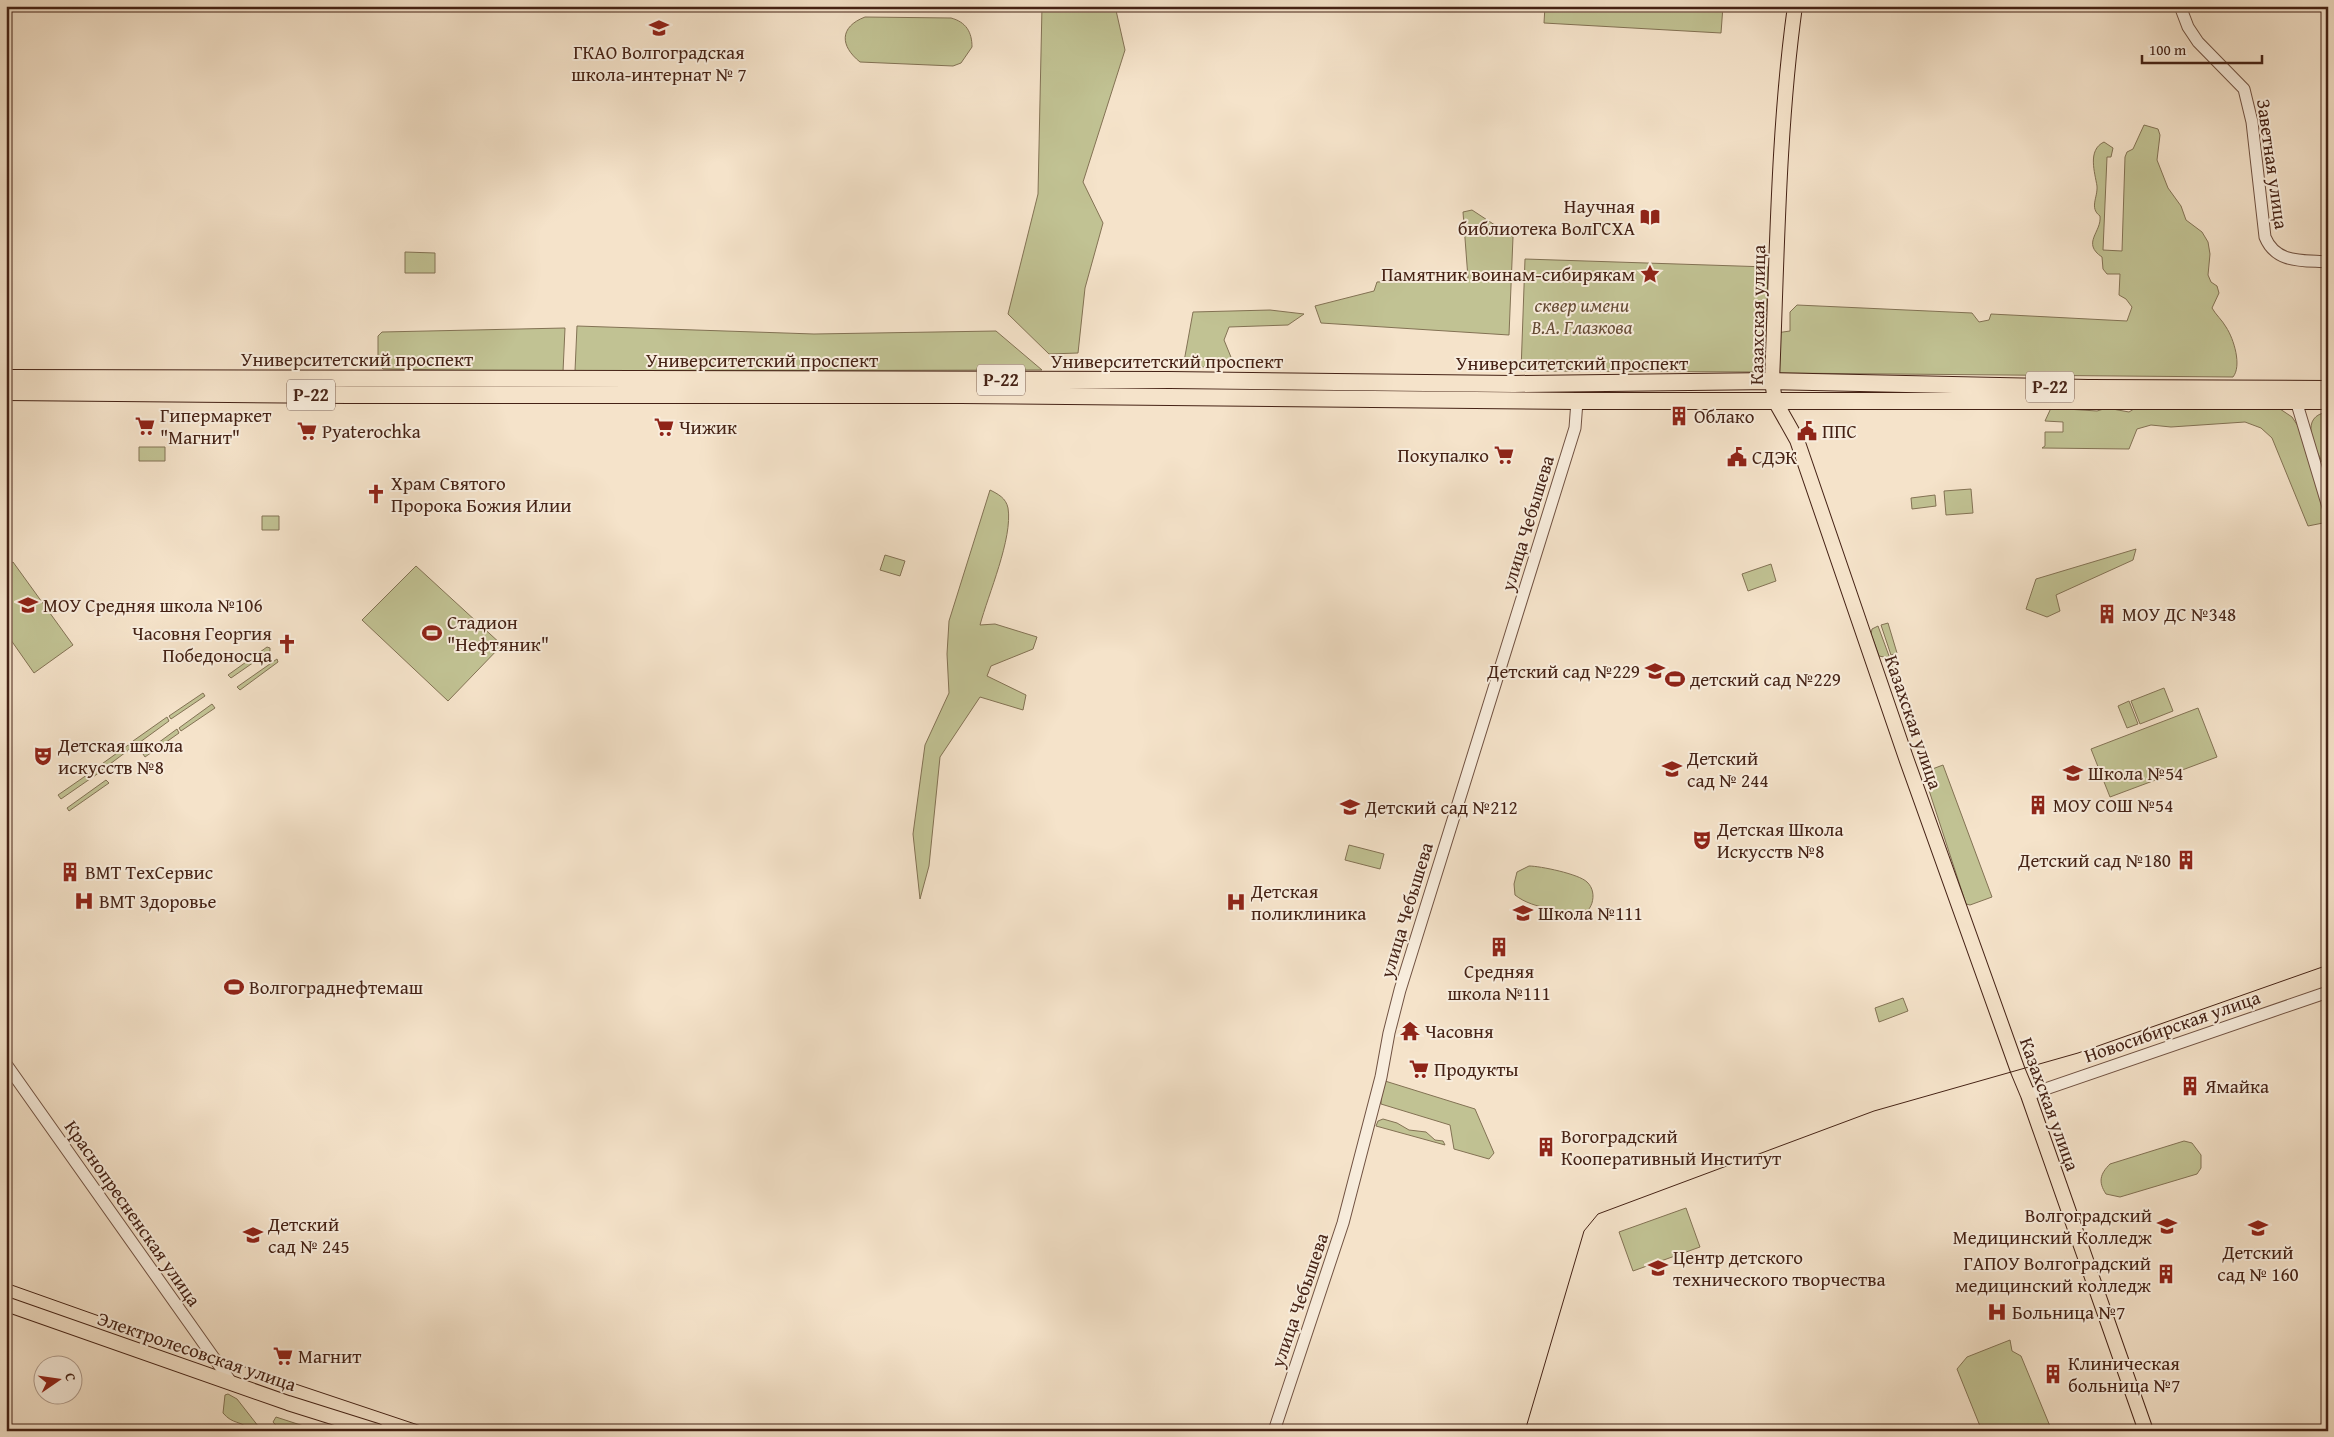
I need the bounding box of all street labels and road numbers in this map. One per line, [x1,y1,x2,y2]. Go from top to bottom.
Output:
street label: Заветная улица [2250,97,2296,231]
street label: Казахская улица [1742,245,1772,385]
street label: Университетский проспект [241,345,474,373]
street label: Университетский проспект [646,346,879,374]
street label: Университетский проспект [1051,347,1284,375]
street label: Университетский проспект [1456,349,1689,377]
road number: Р-22 [977,364,1025,396]
road number: Р-22 [2026,372,2074,402]
road number: Р-22 [287,380,335,410]
street label: улица Чебышева [1493,452,1561,595]
street label: Казахская улица [1878,651,1950,793]
street label: улица Чебышева [1372,839,1440,982]
street label: Новосибирская улица [2080,983,2264,1069]
street label: Казахская улица [2013,1033,2087,1175]
street label: Краснопресненская улица [58,1114,208,1312]
street label: улица Чебышева [1263,1229,1335,1372]
street label: Электролесовская улица [94,1304,300,1398]

